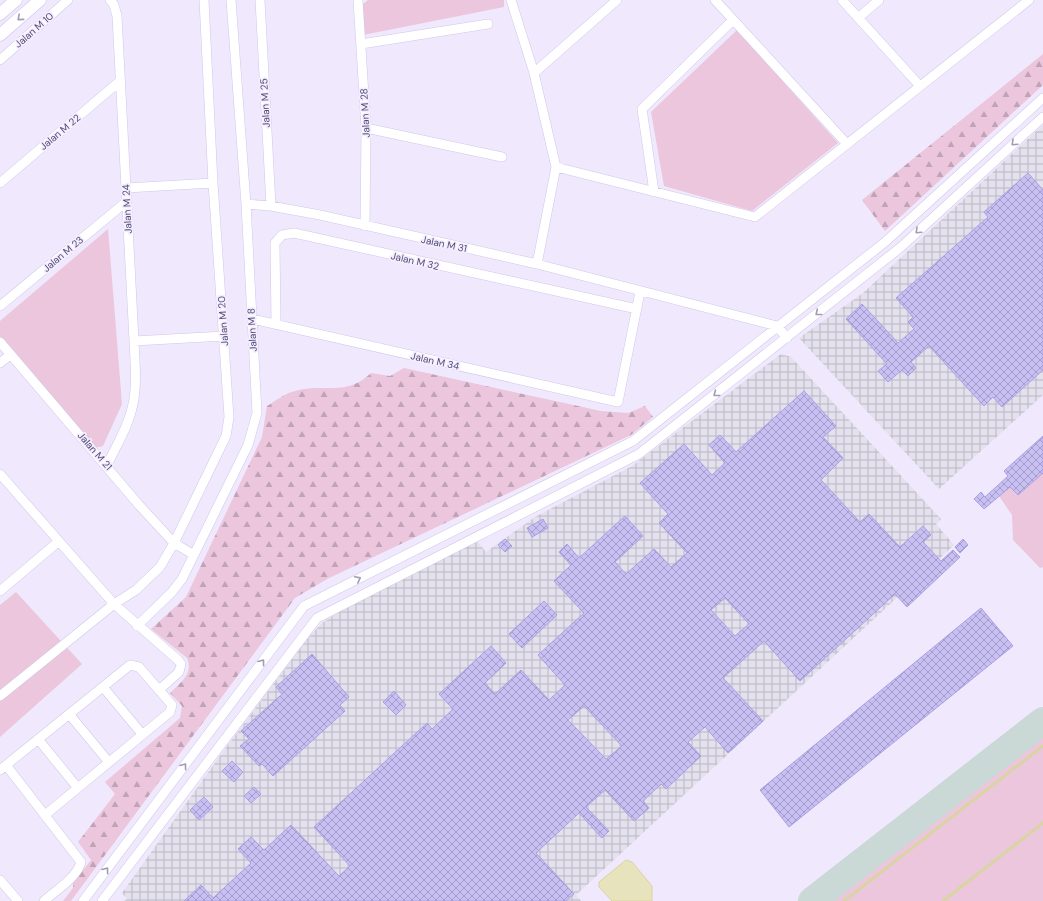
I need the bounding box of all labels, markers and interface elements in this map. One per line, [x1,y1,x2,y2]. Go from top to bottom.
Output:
street label: Jalan M 10 [12,9,56,51]
one-way arrow [17,13,25,20]
street label: Jalan M 25 [257,78,273,128]
street label: Jalan M 28 [357,88,373,138]
street label: Jalan M 22 [37,111,83,153]
one-way arrow [1011,138,1019,146]
street label: Jalan M 24 [119,184,135,234]
one-way arrow [916,226,923,233]
street label: Jalan M 23 [40,233,86,275]
street label: Jalan M 31 [420,233,468,255]
street label: Jalan M 32 [390,249,441,273]
street label: Jalan M 20 [215,295,231,346]
street label: Jalan M 8 [244,308,260,352]
one-way arrow [816,309,823,316]
street label: Jalan M 34 [409,349,461,373]
one-way arrow [713,389,720,396]
street label: Jalan M 21 [75,429,115,473]
one-way arrow [353,576,361,584]
one-way arrow [257,659,264,666]
one-way arrow [179,763,186,770]
one-way arrow [101,867,108,874]

